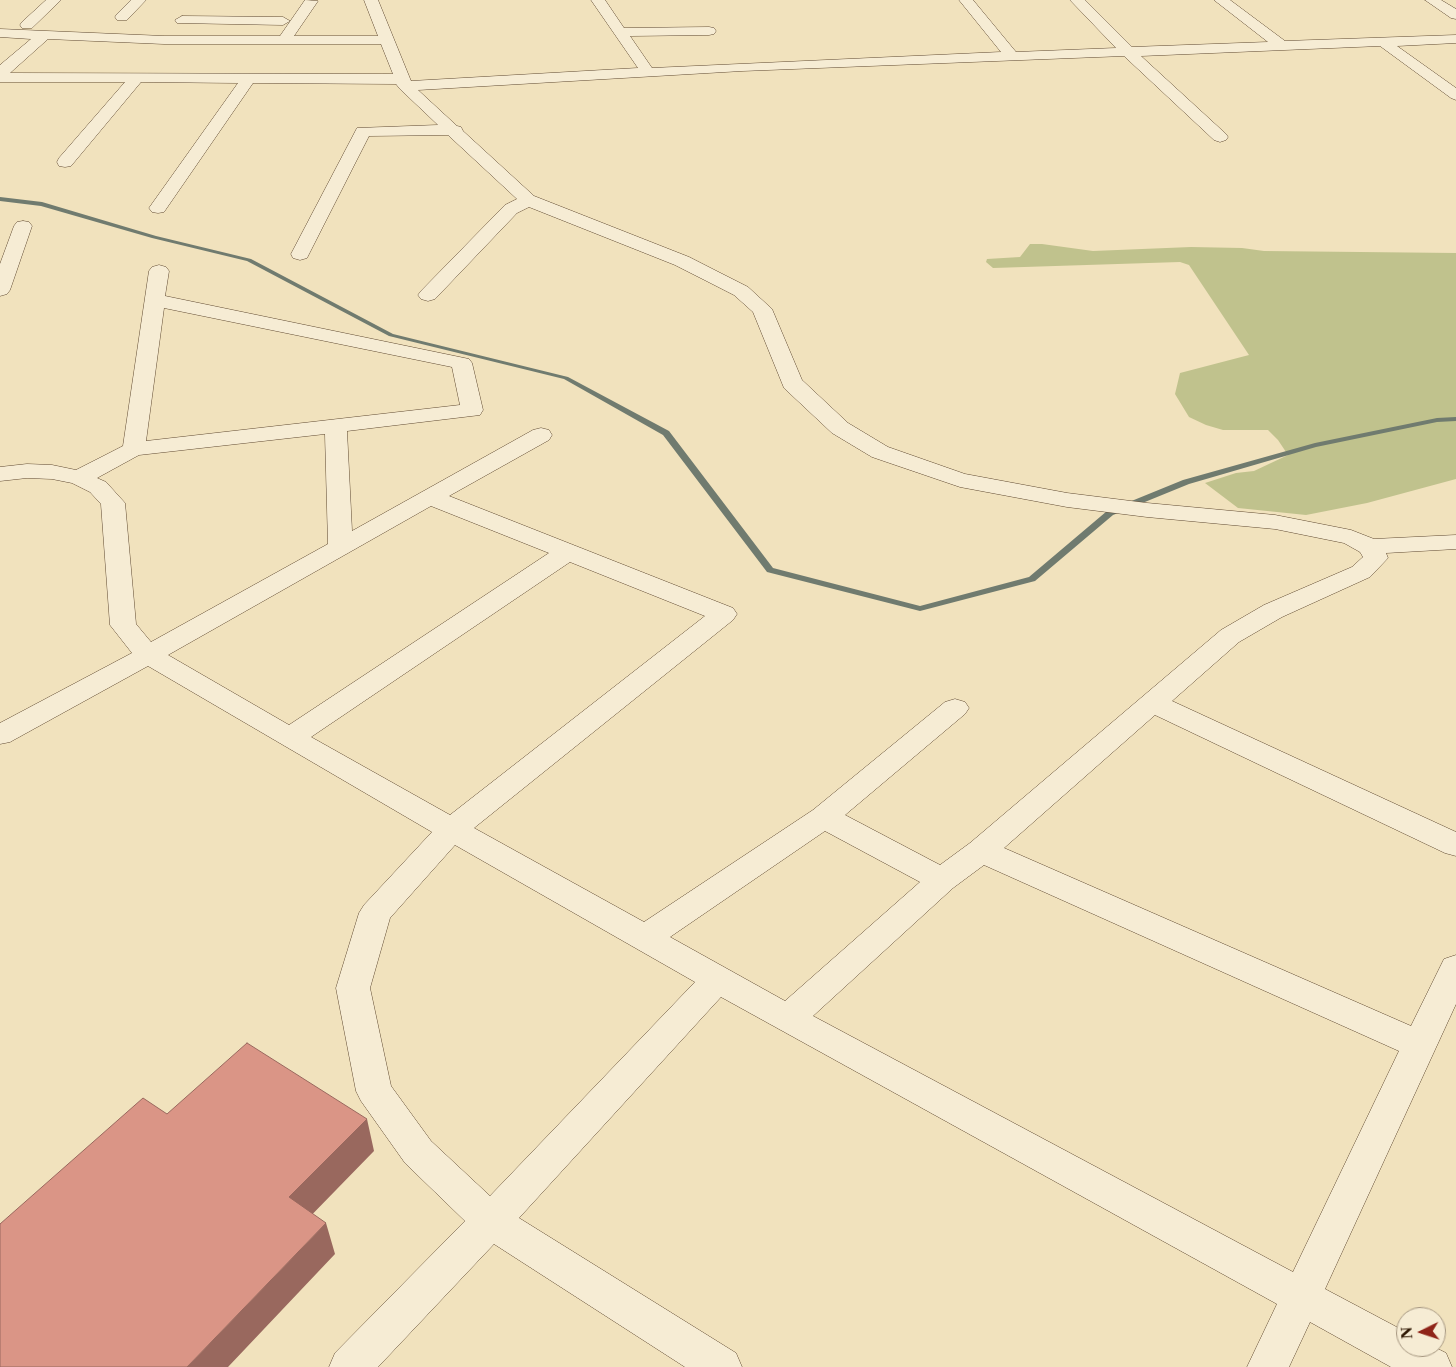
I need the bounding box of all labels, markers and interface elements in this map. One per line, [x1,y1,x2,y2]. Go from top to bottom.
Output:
north arrow [1396,1307,1446,1357]
text: N [1398,1326,1416,1340]

